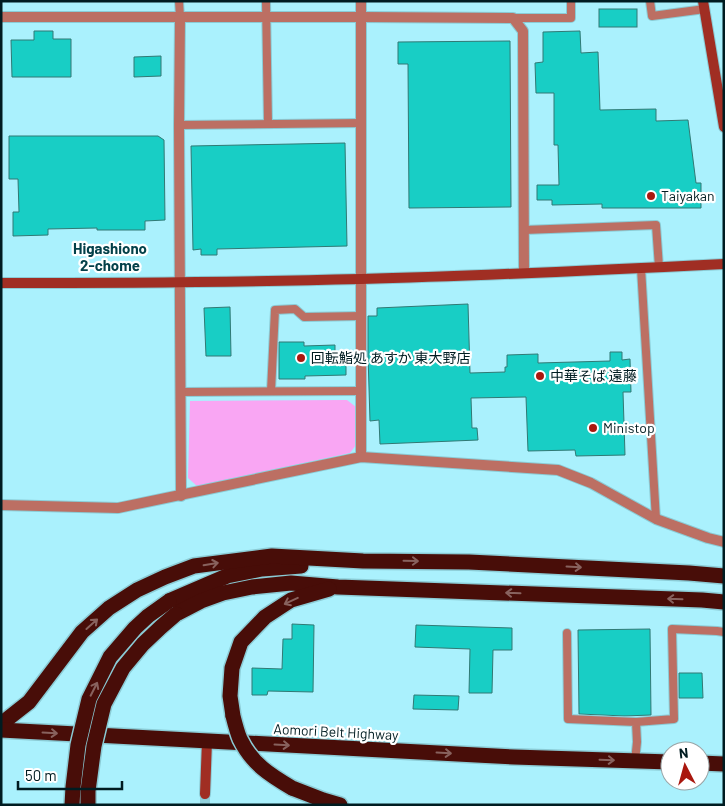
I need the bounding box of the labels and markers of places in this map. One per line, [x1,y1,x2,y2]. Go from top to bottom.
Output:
place label: Taiyakan [661,187,715,204]
marker: Taiyakan [645,190,657,202]
place label: 回転鮨処 あすか 東大野店 [311,349,471,366]
marker: 回転鮨処 あすか 東大野店 [295,352,307,364]
place label: 中華そば 遠藤 [550,367,637,384]
marker: 中華そば 遠藤 [534,370,546,382]
place label: Ministop [603,419,655,436]
marker: Ministop [587,422,599,434]

